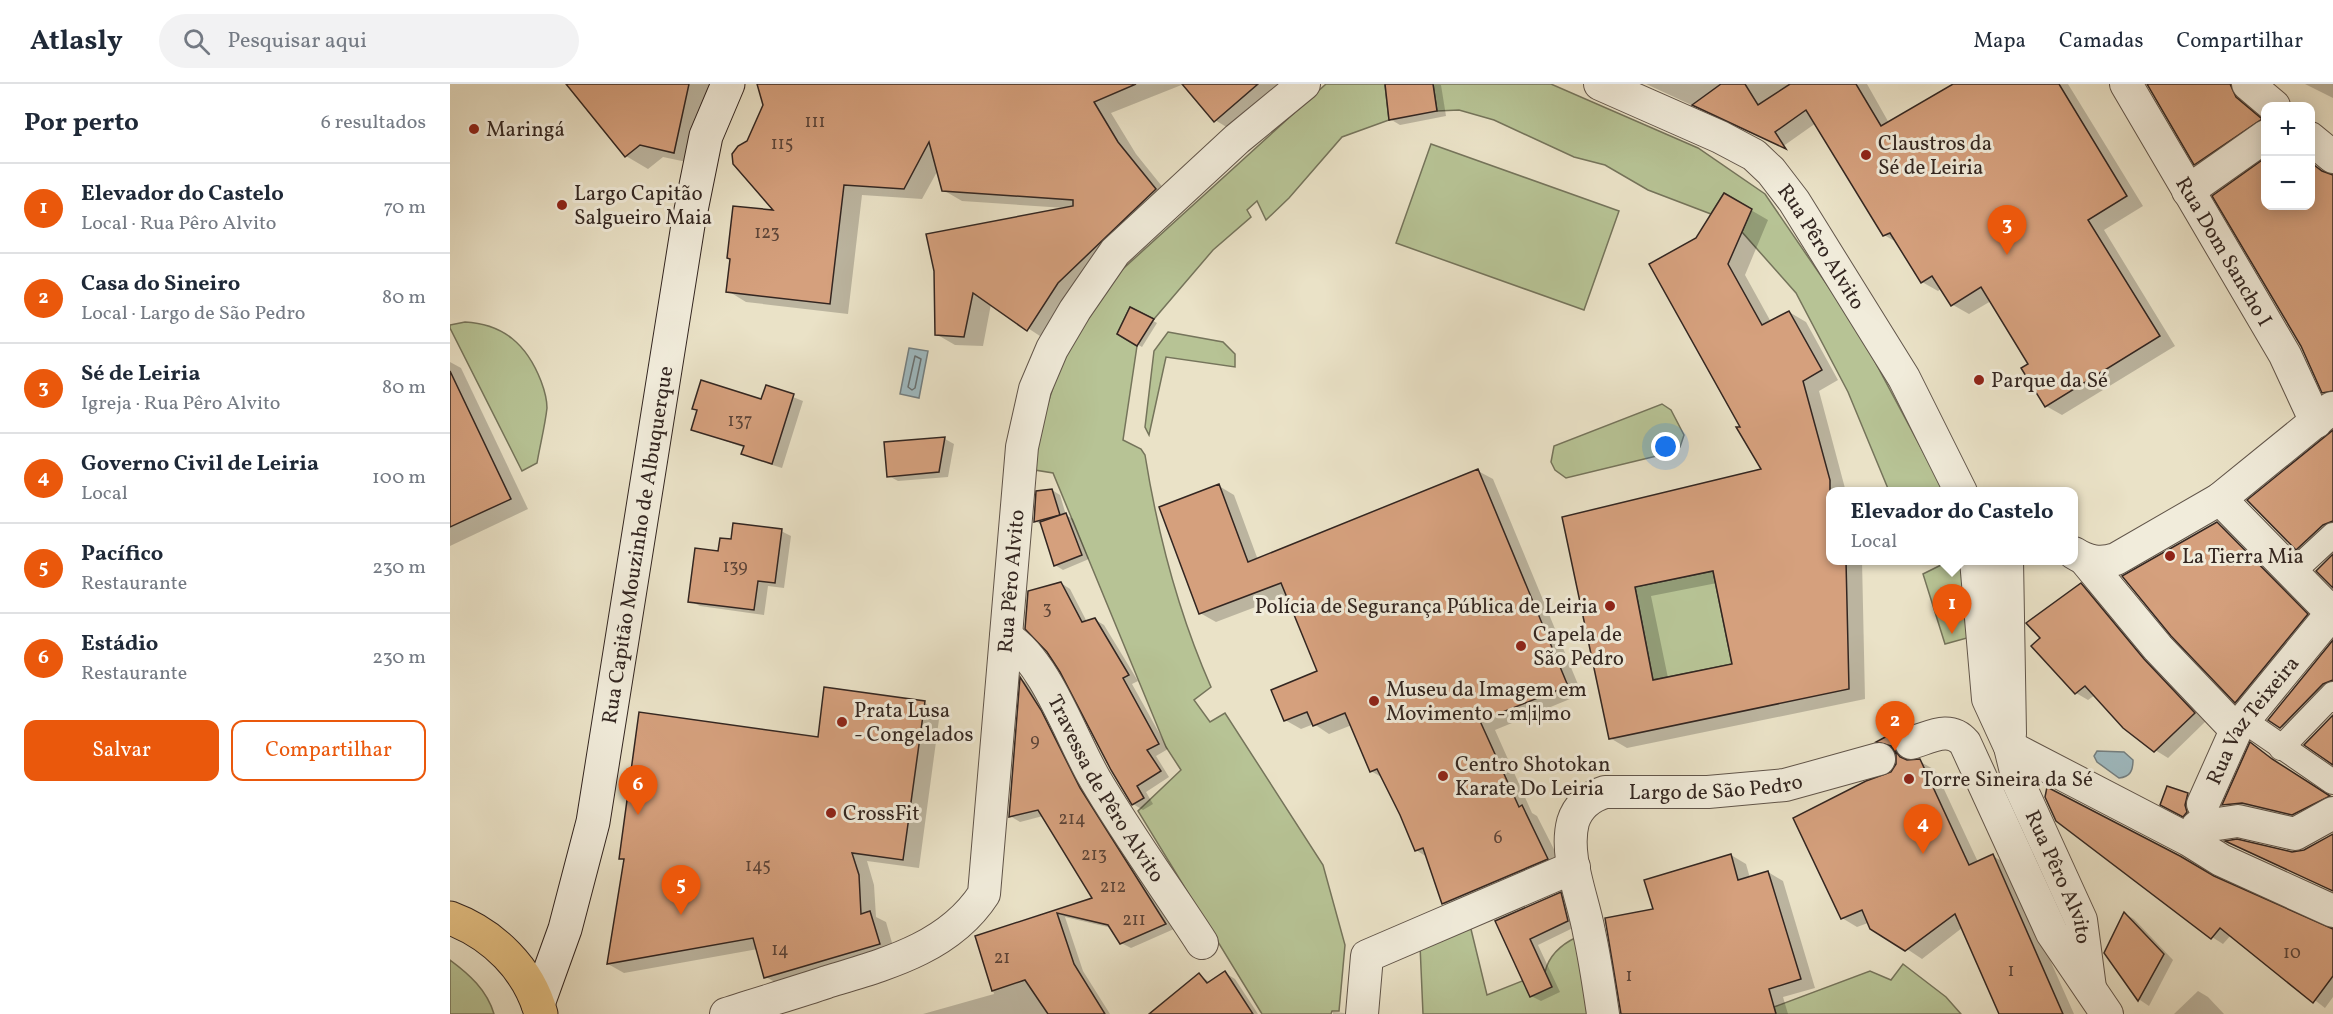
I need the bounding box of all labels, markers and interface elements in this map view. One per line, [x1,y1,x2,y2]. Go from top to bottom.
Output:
search box [159,14,579,68]
text: Atlasly [30,22,123,61]
icon: search [180,25,213,58]
text: Pesquisar aqui [228,26,367,57]
text: Mapa [1973,27,2026,56]
text: Camadas [2059,27,2143,56]
text: Compartilhar [2176,27,2303,56]
map controls [2261,102,2315,210]
button: + [2261,102,2315,156]
text: Por perto [24,105,139,141]
text: 6 resultados [321,109,426,137]
house number: 111 [805,110,825,135]
place label: Maringá [486,116,565,145]
marker: Maringá [467,122,481,136]
place label: Claustros da Sé de Leiria [1878,130,1992,183]
house number: 115 [771,132,793,157]
marker: Claustros da Sé de Leiria [1859,148,1873,162]
button: − [2261,156,2315,210]
street label: Rua Dom Sancho I [2168,172,2278,332]
street label: Rua Pêro Alvito [1770,178,1871,316]
text: Elevador do Castelo [81,179,284,210]
place label: Largo Capitão Salgueiro Maia [574,180,712,233]
text: 1 [39,194,48,222]
text: 70 m [383,194,426,222]
marker: Largo Capitão Salgueiro Maia [555,198,569,212]
pin: 3 [1988,206,2026,255]
text: Local · Rua Pêro Alvito [81,210,276,238]
house number: 123 [754,221,780,246]
text: Casa do Sineiro [81,269,240,300]
text: 2 [38,284,49,312]
text: 80 m [382,284,426,312]
text: Local · Largo de São Pedro [81,300,305,328]
text: Sé de Leiria [81,359,200,390]
street label: Rua Capitão Mouzinho de Albuquerque [596,364,681,726]
place label: Parque da Sé [1991,367,2108,396]
marker: Parque da Sé [1972,373,1986,387]
text: 3 [38,374,49,402]
text: 80 m [382,374,426,402]
text: Igreja · Rua Pêro Alvito [81,390,280,418]
house number: 137 [728,409,752,434]
your location [1651,432,1680,461]
text: Governo Civil de Leiria [81,449,319,480]
text: 4 [37,464,50,492]
text: 100 m [372,464,426,492]
text: Local [81,480,128,508]
popup [1826,487,2078,565]
text: Elevador do Castelo [1851,497,2053,528]
street label: Rua Pêro Alvito [992,508,1033,654]
text: Local [1851,528,1897,556]
text: Pacífico [81,539,163,570]
place label: La Tierra Mia [2182,543,2304,572]
marker: La Tierra Mia [2163,549,2177,563]
text: 5 [39,554,48,582]
text: 230 m [372,554,426,582]
house number: 139 [722,555,748,580]
text: Restaurante [81,570,187,598]
pin: 1 [1932,584,1972,634]
place label: Polícia de Segurança Pública de Leiria [1255,593,1598,622]
house number: 3 [1042,597,1052,622]
marker: Polícia de Segurança Pública de Leiria [1603,599,1617,613]
place label: Capela de São Pedro [1533,621,1624,674]
text: Estádio [81,629,158,660]
marker: Capela de São Pedro [1514,639,1528,653]
text: 6 [38,644,49,672]
text: 230 m [372,644,426,672]
street label: Rua Vaz Teixeira [2200,650,2307,790]
text: Restaurante [81,660,187,688]
place label: Museu da Imagem em Movimento - m|i|mo [1386,676,1587,729]
street label: Travessa de Pêro Alvito [1039,690,1171,889]
marker: Museu da Imagem em Movimento - m|i|mo [1367,694,1381,708]
place label: Prata Lusa - Congelados [854,697,973,750]
pin: 2 [1876,702,1914,751]
marker: Prata Lusa - Congelados [835,715,849,729]
button: Salvar [24,720,219,781]
button: Compartilhar [231,720,426,781]
house number: 9 [1030,729,1040,754]
place label: Centro Shotokan Karate Do Leiria [1455,751,1611,804]
pin: 6 [618,766,657,815]
place label: Torre Sineira da Sé [1921,766,2093,795]
street label: Largo de São Pedro [1629,768,1806,808]
marker: Centro Shotokan Karate Do Leiria [1436,769,1450,783]
marker: Torre Sineira da Sé [1902,772,1916,786]
place label: CrossFit [843,800,920,829]
pin: 4 [1904,804,1942,854]
marker: CrossFit [824,806,838,820]
street label: Rua Pêro Alvito [2017,806,2097,946]
house number: 214 [1058,807,1086,832]
house number: 6 [1493,826,1503,851]
house number: 213 [1081,843,1107,868]
house number: 145 [745,854,771,879]
pin: 5 [662,866,700,915]
house number: 212 [1100,875,1126,900]
house number: 211 [1122,908,1146,933]
house number: 14 [771,938,789,963]
house number: 10 [2283,941,2301,966]
house number: 21 [994,946,1010,971]
house number: 1 [2008,959,2014,984]
house number: 1 [1626,964,1632,989]

